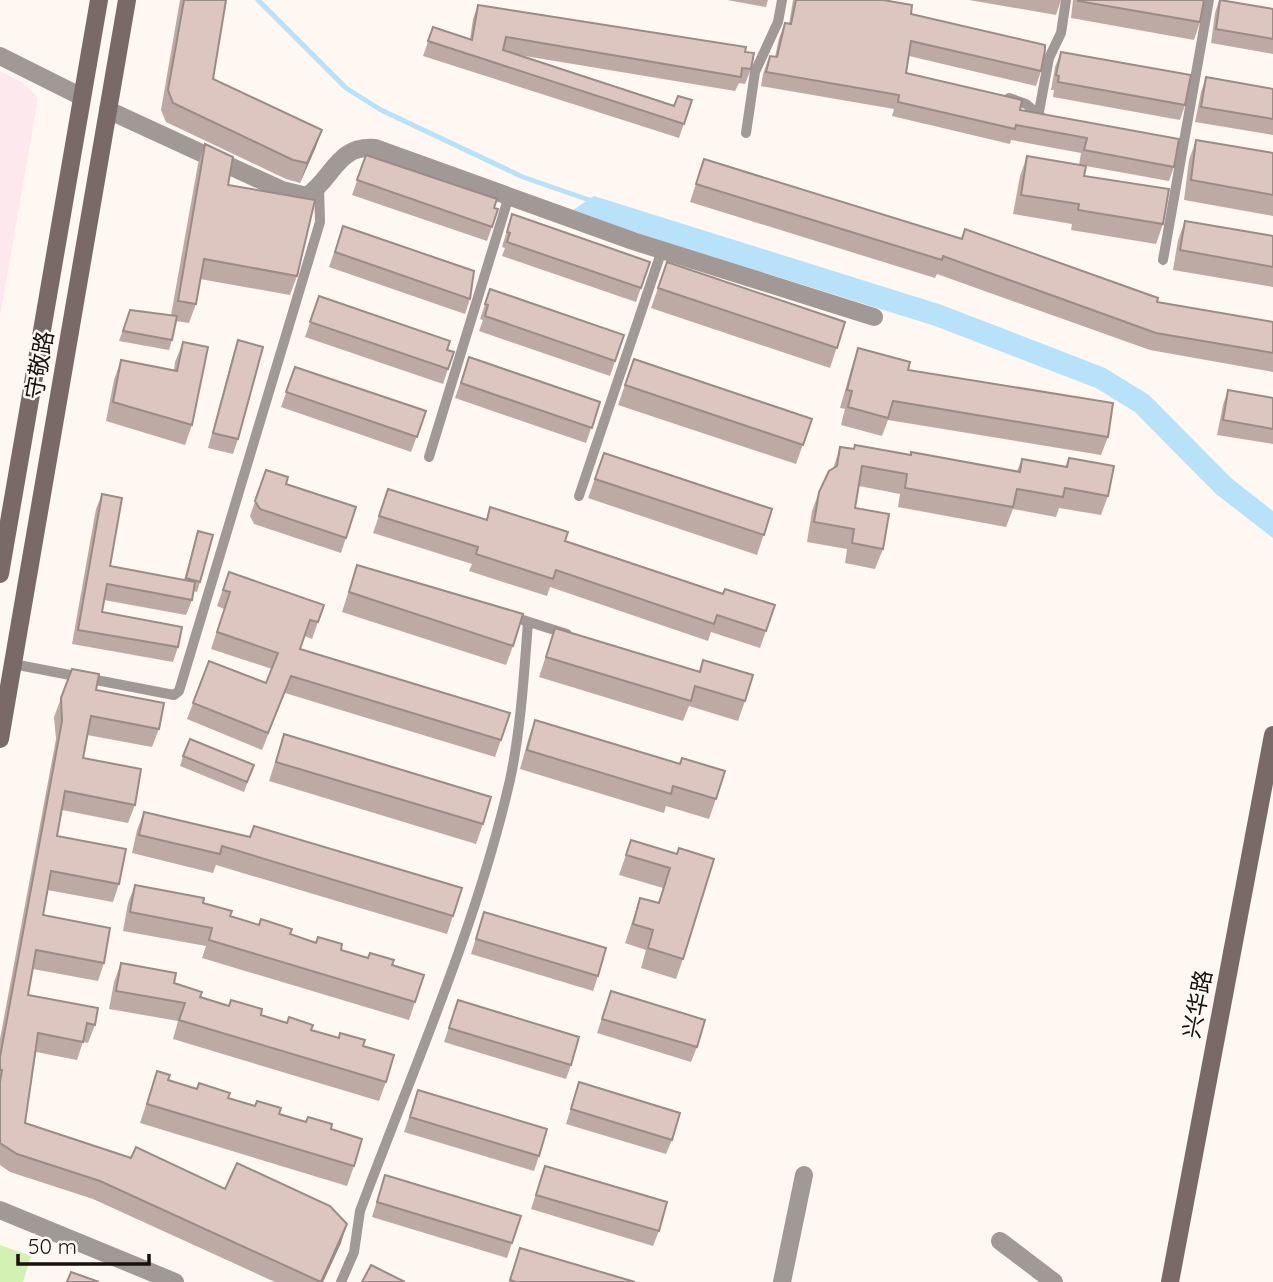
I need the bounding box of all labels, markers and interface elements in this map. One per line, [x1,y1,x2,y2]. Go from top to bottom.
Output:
street label: 守敬路 [19,329,59,401]
street label: 兴华路 [1176,967,1218,1041]
scale bar [18,1222,149,1266]
text: 50 m [28,1233,77,1259]

